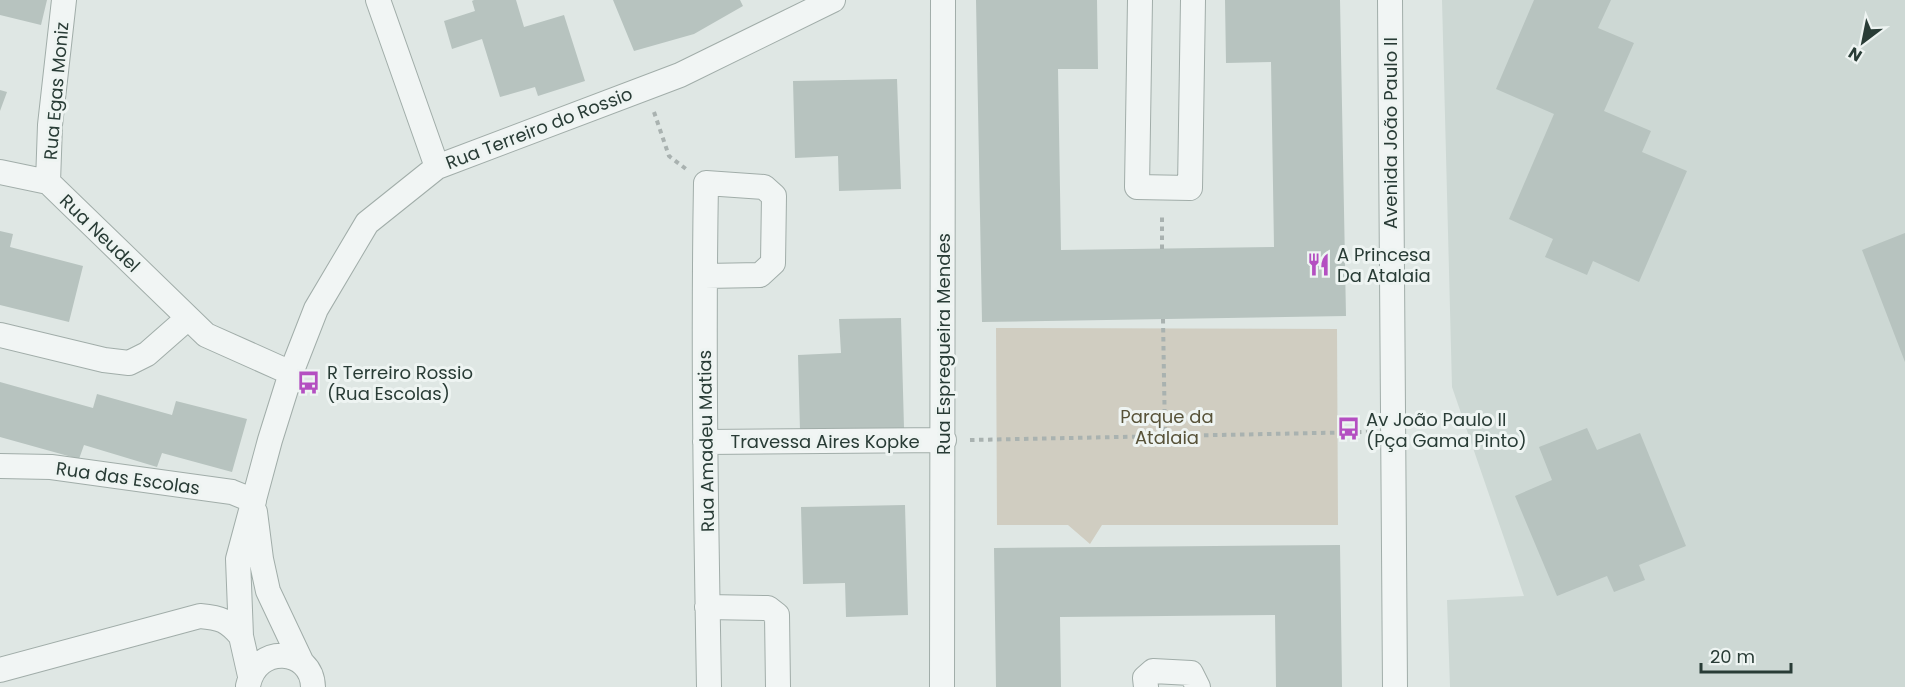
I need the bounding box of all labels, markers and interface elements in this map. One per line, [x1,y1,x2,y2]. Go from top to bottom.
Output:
north arrow [1833,12,1893,72]
street label: Rua Egas Moniz [38,21,74,161]
street label: Avenida João Paulo II [1378,37,1403,229]
text: N [1844,41,1867,67]
street label: Rua Terreiro do Rossio [442,81,636,175]
street label: Rua Neudel [54,188,146,278]
street label: Rua Espregueira Mendes [931,233,956,455]
place label: A Princesa Da Atalaia [1337,242,1431,288]
restaurant icon: A Princesa Da Atalaia [1306,251,1332,277]
street label: Rua Amadeu Matias [692,350,720,532]
place label: R Terreiro Rossio (Rua Escolas) [327,360,473,406]
bus stop icon: R Terreiro Rossio (Rua Escolas) [296,369,322,395]
park label: Parque da Atalaia [1120,404,1214,450]
place label: Av João Paulo II (Pça Gama Pinto) [1366,407,1527,453]
bus stop icon: Av João Paulo II (Pça Gama Pinto) [1335,416,1361,442]
street label: Travessa Aires Kopke [730,429,920,454]
street label: Rua das Escolas [54,456,202,500]
scale bar [1701,636,1791,674]
text: 20 m [1710,644,1755,669]

